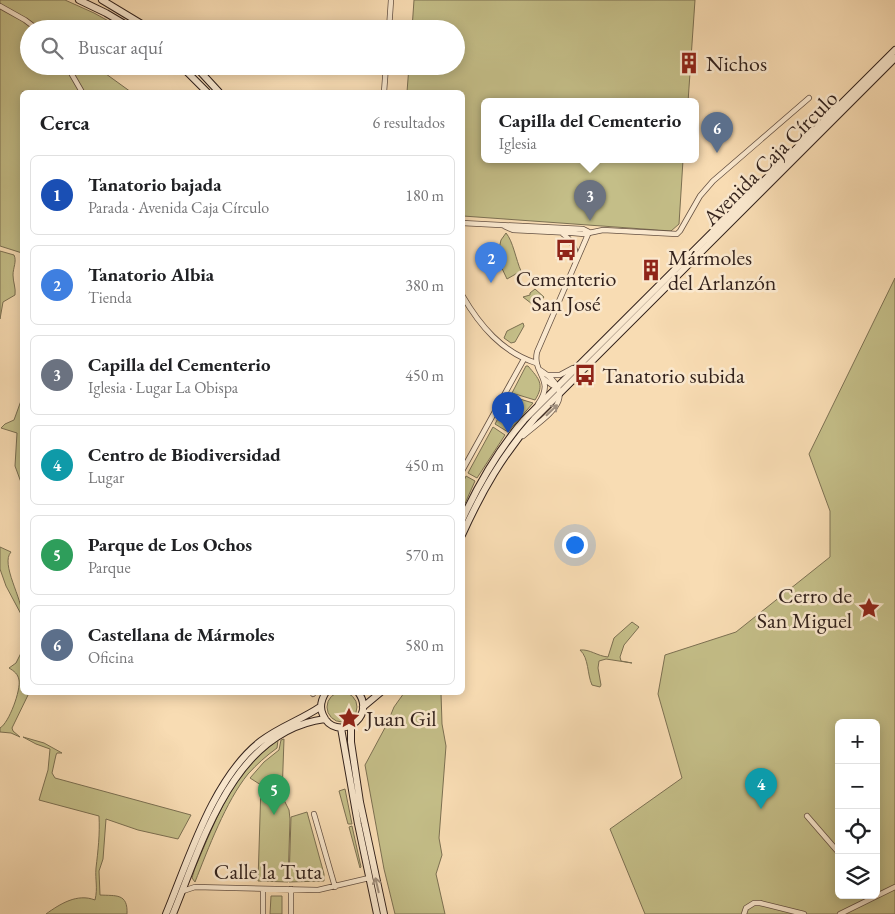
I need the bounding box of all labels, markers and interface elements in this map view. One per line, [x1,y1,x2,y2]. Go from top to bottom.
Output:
search box [20,20,465,75]
icon: search [38,34,66,62]
text: Buscar aquí [78,35,163,60]
place label: Nichos [706,49,767,78]
building icon: Nichos [676,50,702,76]
street label: Avenida Caja Círculo [695,84,844,233]
popup [481,98,699,163]
text: Capilla del Cementerio [499,108,681,133]
text: Cerca [40,109,90,136]
text: 6 resultados [373,112,445,133]
pin: 6 [701,112,733,153]
text: Iglesia [499,133,537,154]
text: Tanatorio bajada [88,172,222,197]
pin: 3 [574,180,606,221]
text: 1 [53,185,61,206]
text: 180 m [405,185,444,206]
text: Parada · Avenida Caja Círculo [88,197,269,218]
bus stop icon: Cementerio San José [553,237,579,263]
pin: 2 [475,242,507,283]
place label: Mármoles del Arlanzón [668,243,777,297]
building icon: Mármoles del Arlanzón [638,257,664,283]
text: Tanatorio Albia [88,262,214,287]
place label: Cementerio San José [516,264,616,318]
text: 2 [53,275,61,296]
text: 380 m [405,275,444,296]
text: Tienda [88,287,132,308]
text: Capilla del Cementerio [88,352,271,377]
place label: Tanatorio subida [602,361,745,390]
bus stop icon: Tanatorio subida [572,362,598,388]
text: 3 [53,365,61,386]
text: 450 m [405,365,444,386]
text: Iglesia · Lugar La Obispa [88,377,238,398]
pin: 1 [492,392,524,433]
one-way arrow [545,404,558,416]
text: Centro de Biodiversidad [88,442,281,467]
text: 4 [53,455,61,476]
text: 450 m [405,455,444,476]
text: Lugar [88,467,124,488]
text: Parque de Los Ochos [88,532,252,557]
your location [562,532,588,558]
text: 5 [53,545,61,566]
text: 570 m [405,545,444,566]
text: Parque [88,557,131,578]
place label: Cerro de San Miguel [757,581,852,635]
place icon: Cerro de San Miguel [856,595,882,621]
text: Castellana de Mármoles [88,622,275,647]
text: 6 [53,635,61,656]
text: 580 m [405,635,444,656]
text: Oficina [88,647,134,668]
place label: Juan Gil [364,704,437,733]
place icon: Juan Gil [336,705,362,731]
map controls [835,719,880,899]
button: + [835,719,880,764]
button: − [835,764,880,809]
pin: 4 [745,768,777,809]
pin: 5 [258,774,290,815]
button: locate [835,809,880,854]
button: layers [835,854,880,899]
street label: Calle la Tuta [214,857,322,886]
one-way arrow [372,877,382,893]

